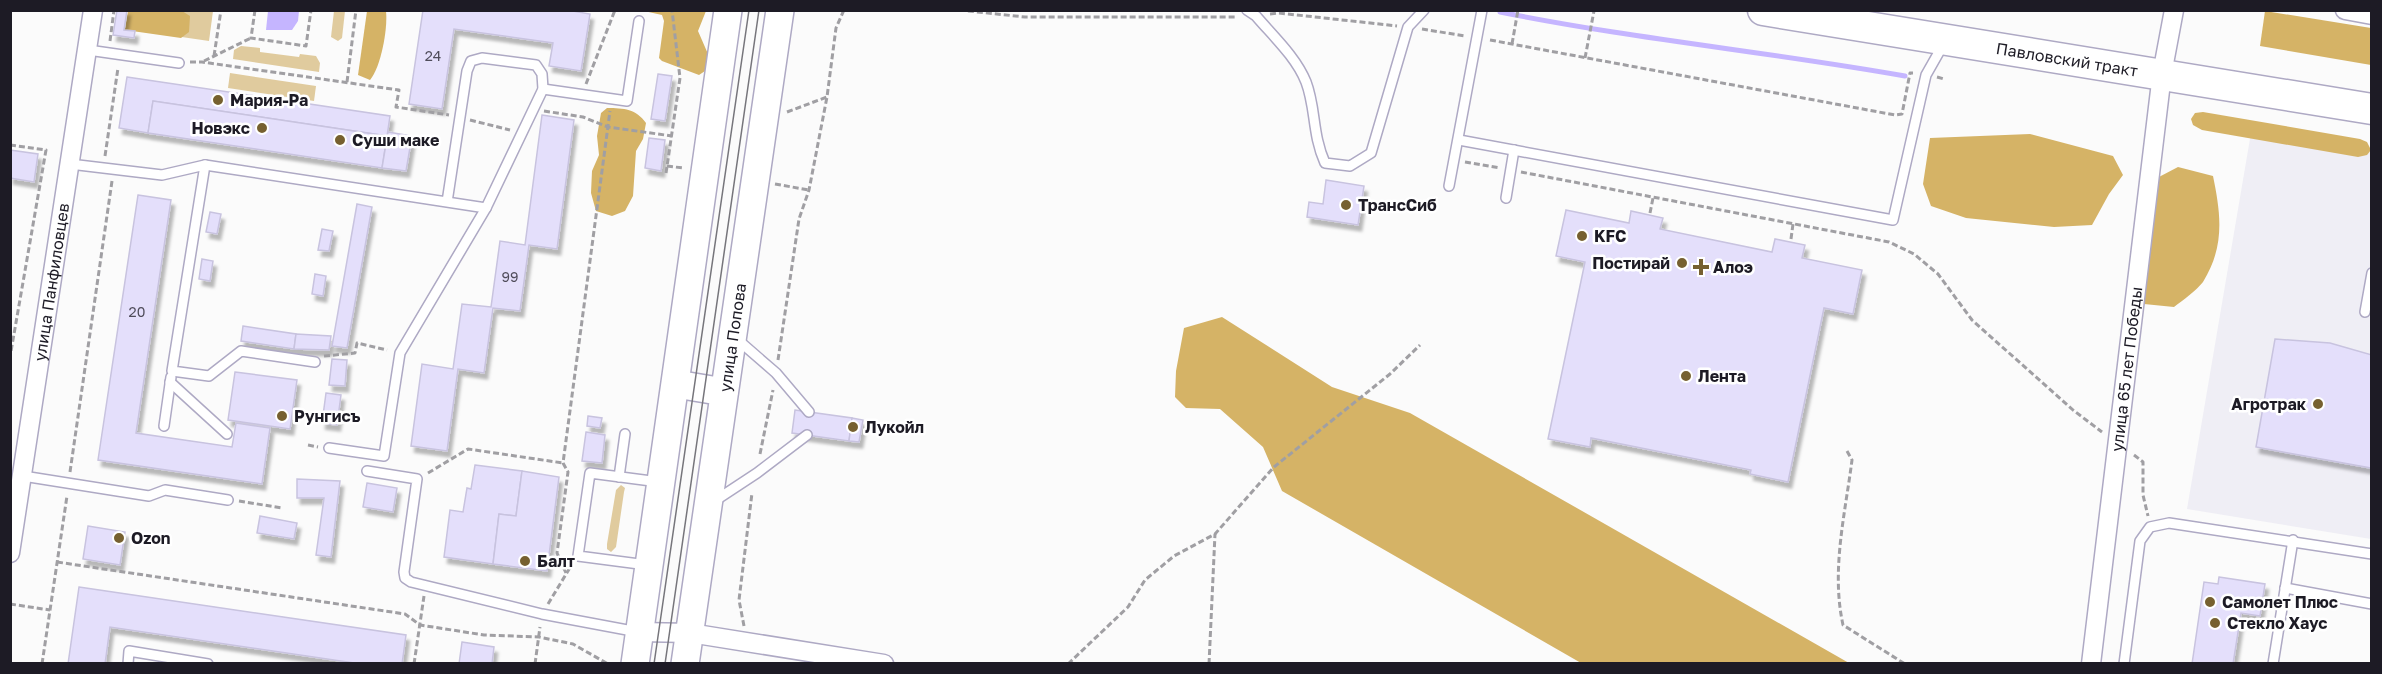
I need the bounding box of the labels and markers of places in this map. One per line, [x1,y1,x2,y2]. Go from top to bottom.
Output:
place label: Мария-Ра [230,90,308,110]
marker: Мария-Ра [211,93,225,107]
place label: Новэкс [192,118,250,138]
marker: Новэкс [255,121,269,135]
place label: Суши маке [352,130,439,150]
marker: Суши маке [333,133,347,147]
place label: ТрансСиб [1358,195,1437,215]
marker: ТрансСиб [1339,198,1353,212]
place label: KFC [1594,226,1626,246]
marker: KFC [1575,229,1589,243]
place label: Постирай [1592,253,1670,273]
marker: Постирай [1675,256,1689,270]
place label: Алоэ [1713,257,1753,277]
marker: Алоэ [1694,260,1708,274]
place label: Лента [1698,366,1746,386]
marker: Лента [1679,369,1693,383]
place label: Агротрак [2231,394,2307,414]
marker: Агротрак [2311,397,2325,411]
place label: Рунгисъ [294,406,360,426]
marker: Рунгисъ [275,409,289,423]
place label: Лукойл [865,417,924,437]
marker: Лукойл [846,420,860,434]
place label: Ozon [131,528,171,548]
marker: Ozon [112,531,126,545]
place label: Балт [537,551,575,571]
marker: Балт [518,554,532,568]
place label: Самолет Плюс [2222,592,2338,612]
marker: Самолет Плюс [2203,595,2217,609]
place label: Стекло Хаус [2227,613,2328,633]
marker: Стекло Хаус [2208,616,2222,630]

